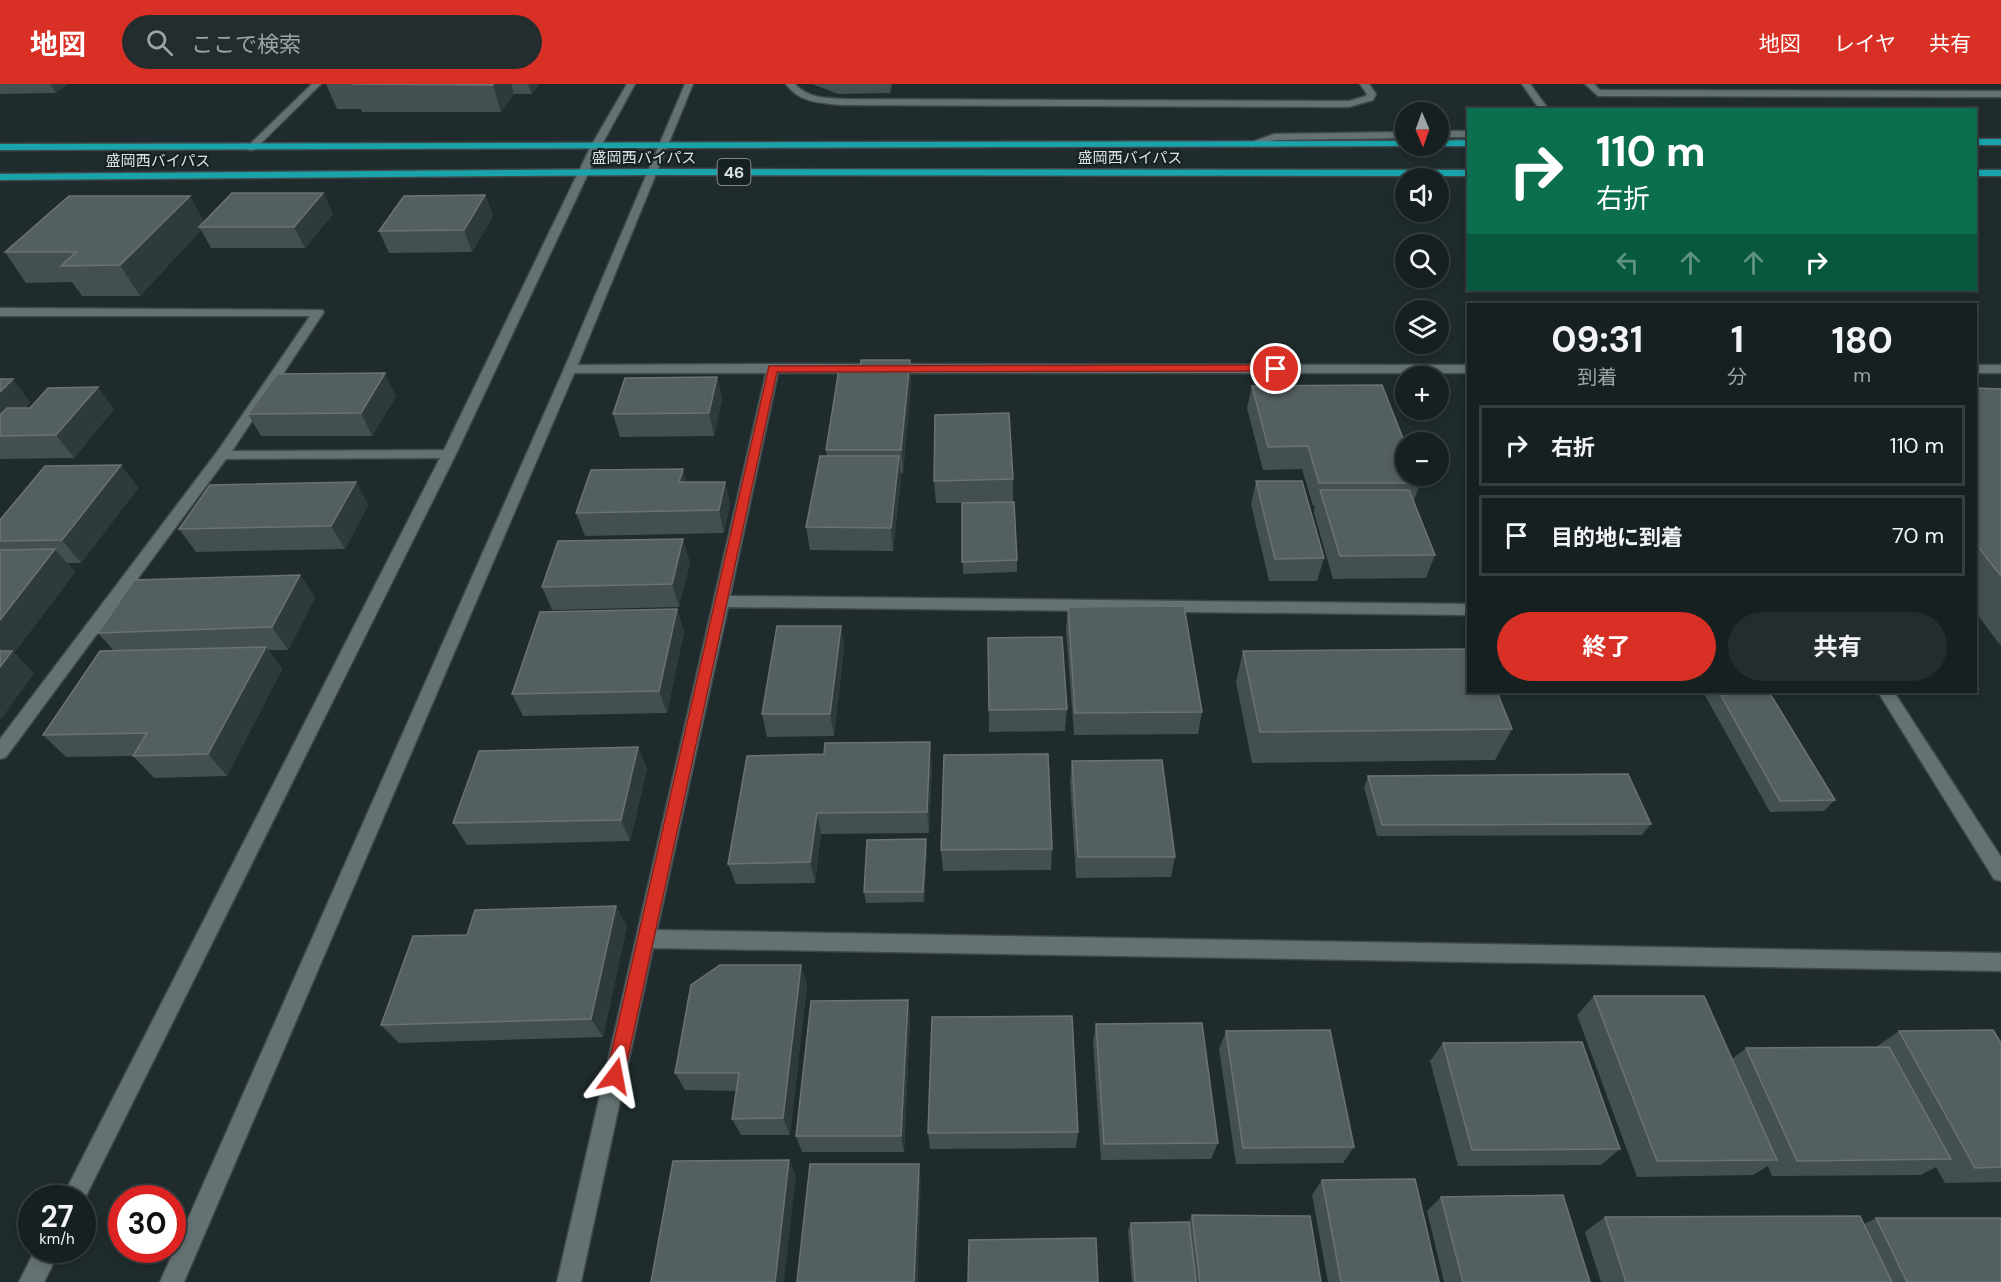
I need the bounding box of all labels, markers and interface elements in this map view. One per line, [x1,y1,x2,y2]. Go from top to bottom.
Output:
search box [122,15,542,69]
text: 地図 [30,26,86,63]
icon: search [143,26,176,59]
text: ここで検索 [191,30,301,59]
text: 地図 [1759,30,1801,58]
text: レイヤ [1834,30,1896,58]
text: 共有 [1929,30,1971,58]
north arrow [1395,102,1449,156]
map controls [1395,102,1449,486]
text: 110 m [1596,124,1706,179]
icon: right [1497,132,1575,210]
street label: 盛岡西バイパス [592,148,696,168]
street label: 盛岡西バイパス [1078,148,1182,168]
street label: 盛岡西バイパス [106,151,210,171]
road number: 46 [718,159,750,185]
button: sound [1395,168,1449,222]
text: 右折 [1596,181,1650,216]
button: search [1395,234,1449,288]
icon: left [1611,246,1644,279]
icon: ahead [1674,246,1707,279]
icon: ahead [1737,246,1770,279]
icon: right [1800,246,1833,279]
button: layers [1395,300,1449,354]
text: 09:31 [1551,316,1643,363]
text: 1 [1731,316,1744,363]
text: 180 [1832,317,1893,364]
pin [1250,343,1301,394]
icon: arrive [1259,352,1292,385]
text: m [1853,362,1871,388]
text: 到着 [1577,364,1617,390]
text: 分 [1727,364,1747,390]
button: + [1395,366,1449,420]
icon: right [1500,429,1533,462]
text: 110 m [1890,431,1944,460]
button: − [1395,432,1449,486]
text: 右折 [1551,433,1595,462]
icon: arrive [1500,519,1533,552]
text: 70 m [1892,521,1944,550]
text: 目的地に到着 [1551,523,1683,552]
button: 終了 [1497,612,1716,681]
button: 共有 [1728,612,1947,681]
position arrow [583,1044,647,1108]
speed limit sign: 30 [108,1185,186,1263]
text: 27 [40,1197,74,1236]
text: km/h [39,1229,75,1249]

